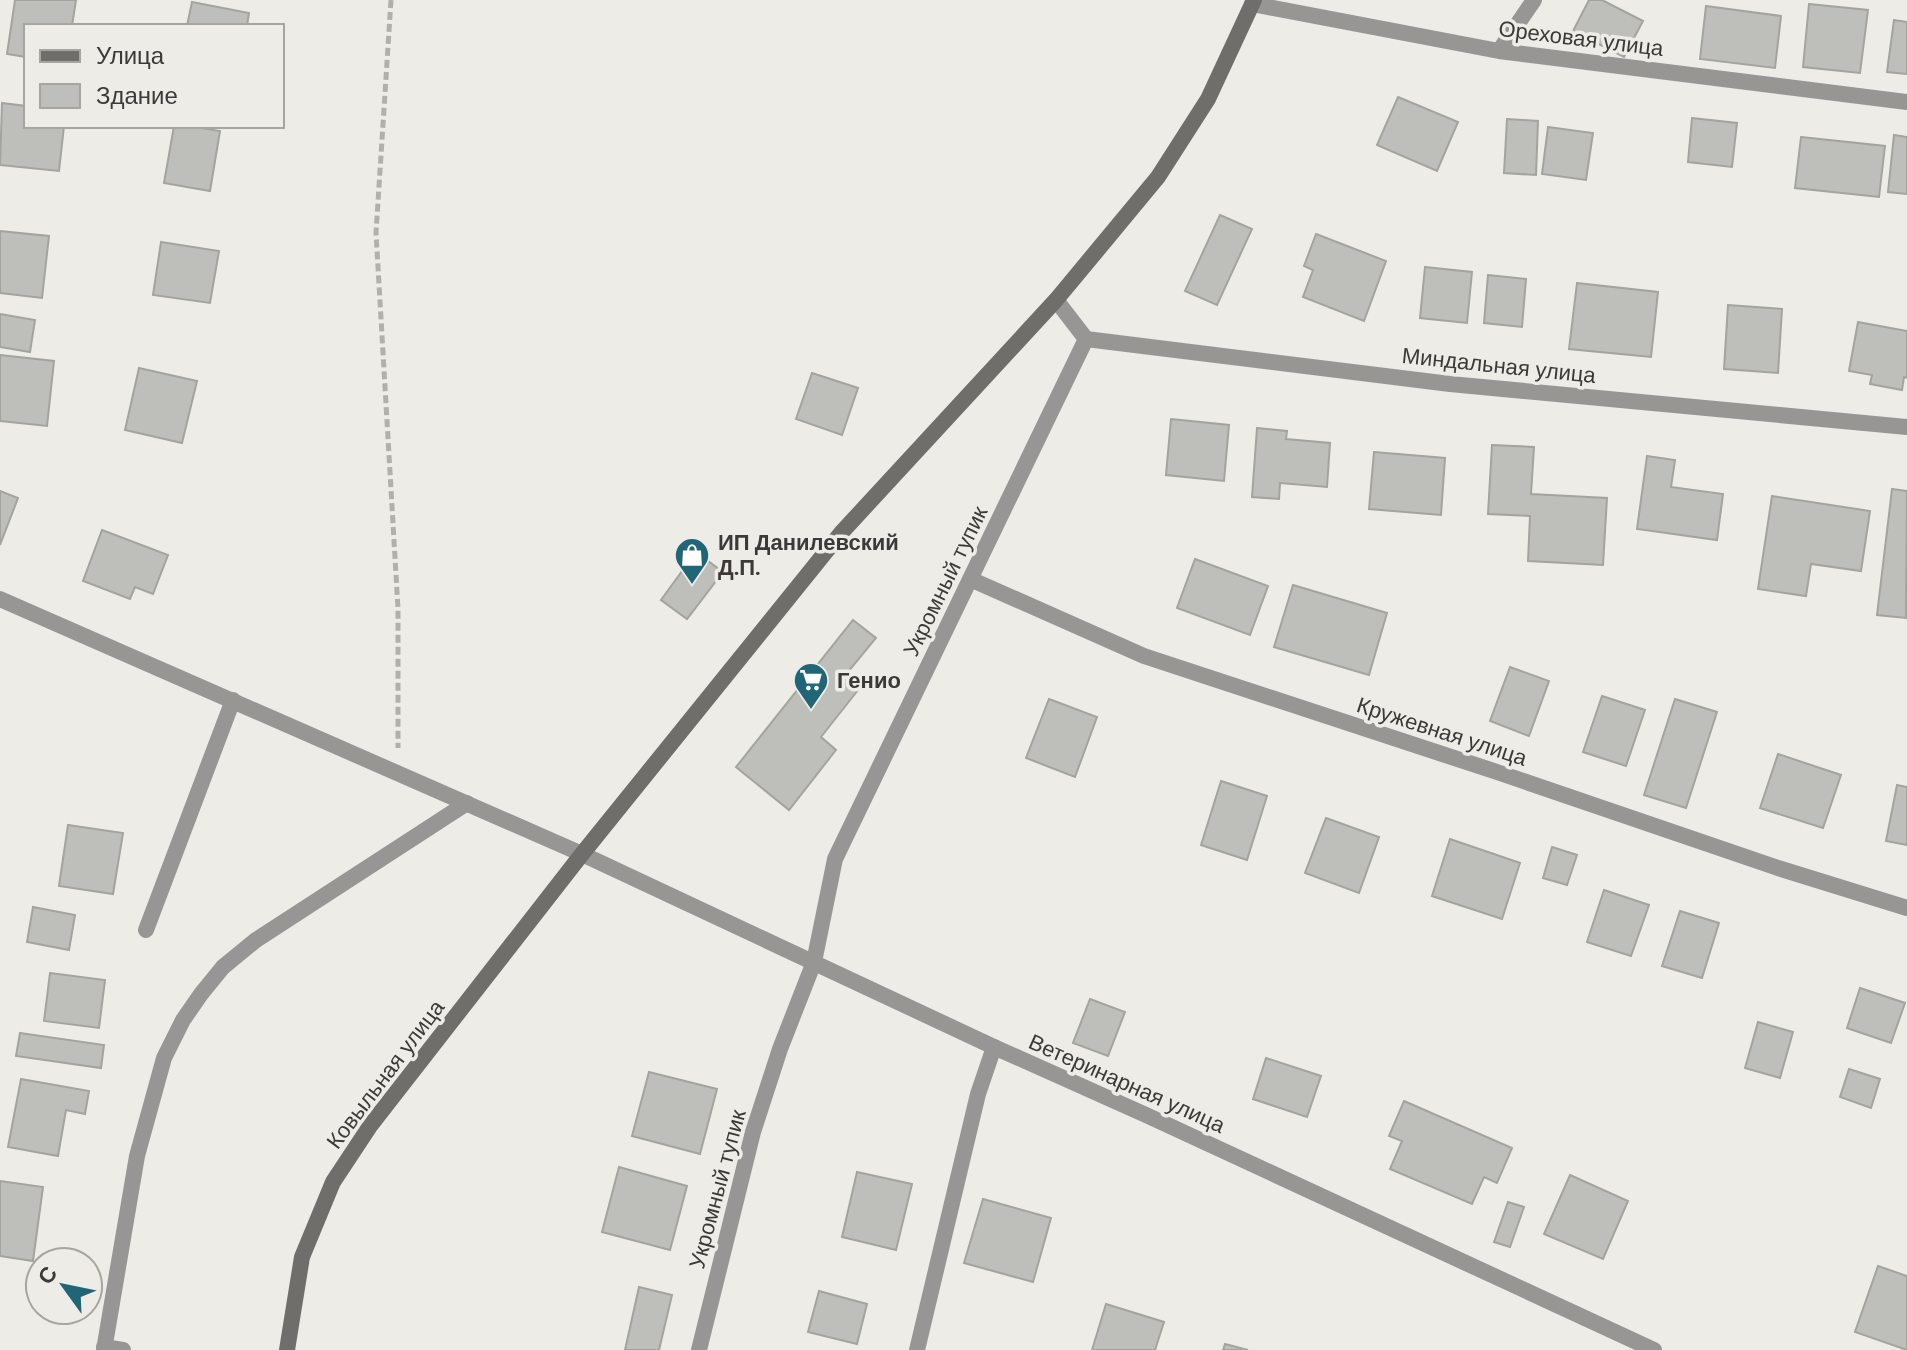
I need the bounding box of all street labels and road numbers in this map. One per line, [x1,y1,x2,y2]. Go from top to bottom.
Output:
street label: Ореховая улица [1497,14,1666,63]
street label: Миндальная улица [1401,341,1598,390]
street label: Укромный тупик [897,501,994,661]
street label: Кружевная улица [1353,690,1531,773]
street label: Ковыльная улица [320,993,451,1155]
street label: Ветеринарная улица [1024,1027,1230,1140]
street label: Укромный тупик [682,1106,753,1272]

